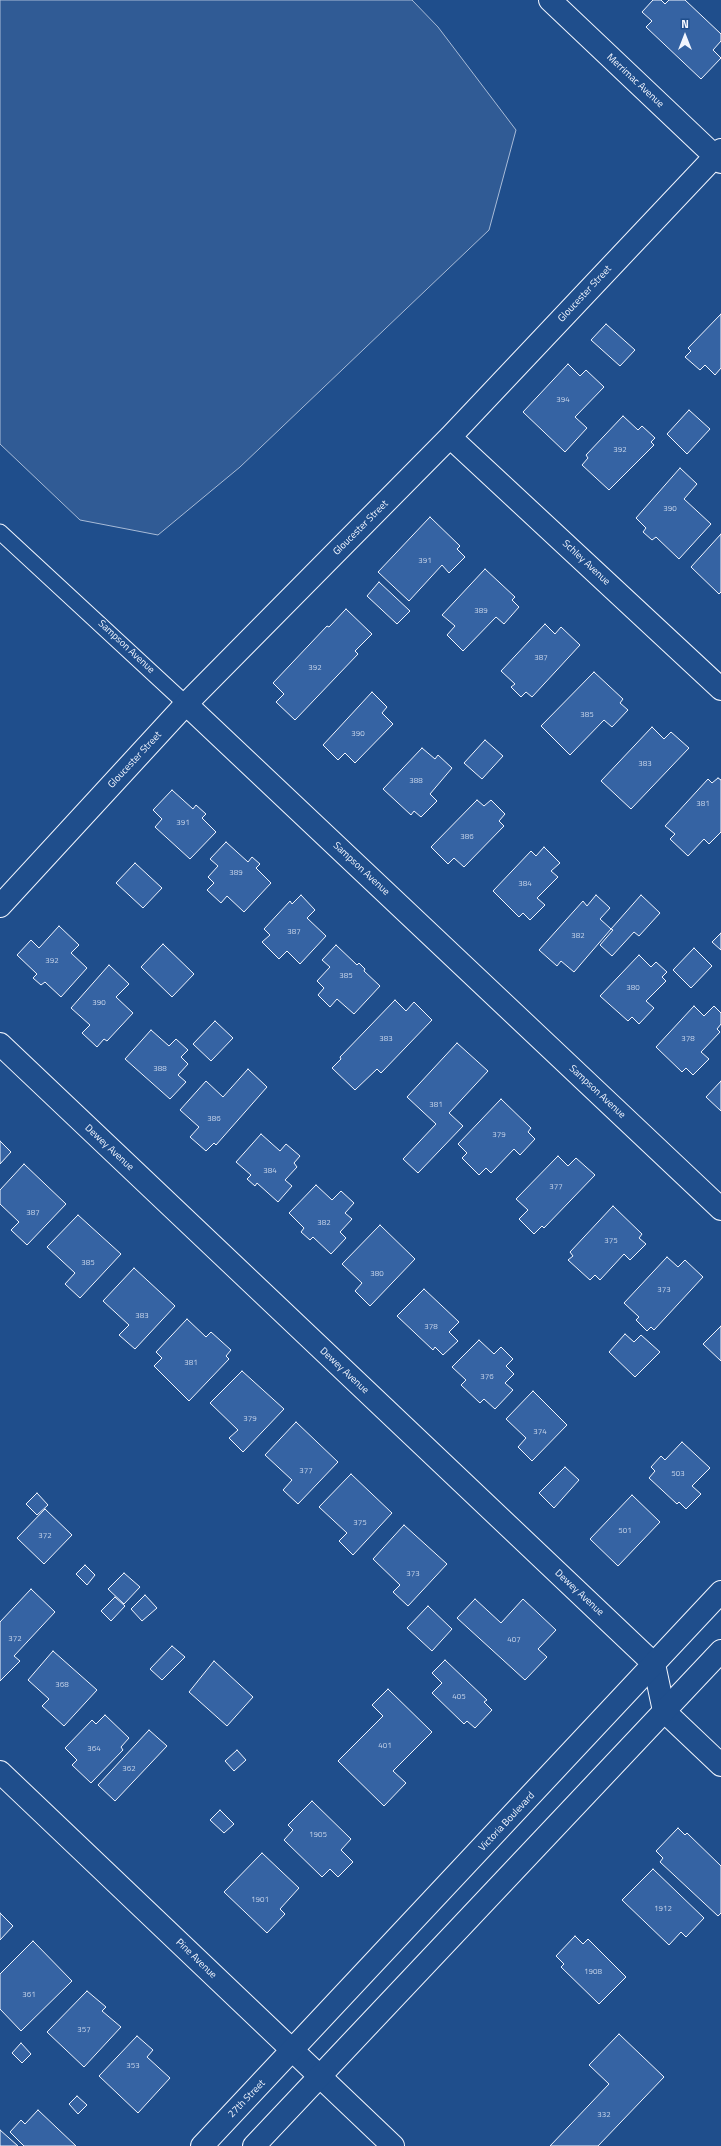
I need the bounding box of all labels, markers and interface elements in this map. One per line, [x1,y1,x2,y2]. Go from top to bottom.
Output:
north arrow [665,16,705,56]
text: N [681,16,689,32]
street label: Merrimac Avenue [604,51,666,111]
street label: Gloucester Street [556,263,614,325]
house number: 394 [556,395,570,405]
house number: 392 [613,445,627,455]
street label: Gloucester Street [331,498,391,558]
house number: 390 [663,504,677,514]
street label: Schley Avenue [560,538,612,588]
house number: 391 [418,556,432,566]
house number: 389 [474,606,488,616]
street label: Sampson Avenue [95,618,157,676]
house number: 387 [534,653,548,663]
house number: 392 [308,663,322,673]
house number: 385 [580,710,594,720]
street label: Gloucester Street [106,729,164,791]
house number: 390 [351,729,365,739]
house number: 383 [638,759,652,769]
house number: 388 [409,776,423,786]
house number: 381 [696,799,710,809]
house number: 391 [176,818,190,828]
house number: 386 [460,832,474,842]
street label: Sampson Avenue [330,840,392,898]
house number: 389 [229,868,243,878]
house number: 384 [518,879,532,889]
house number: 387 [287,927,301,937]
house number: 382 [571,931,585,941]
house number: 392 [45,956,59,966]
house number: 385 [339,971,353,981]
house number: 380 [626,983,640,993]
house number: 390 [92,998,106,1008]
house number: 383 [379,1034,393,1044]
house number: 378 [681,1034,695,1044]
street label: Sampson Avenue [566,1063,628,1121]
house number: 388 [153,1064,167,1074]
house number: 381 [429,1100,443,1110]
house number: 386 [207,1114,221,1124]
street label: Dewey Avenue [82,1122,136,1174]
house number: 379 [492,1130,506,1140]
house number: 384 [263,1166,277,1176]
house number: 377 [549,1182,563,1192]
house number: 387 [26,1208,40,1218]
house number: 382 [317,1218,331,1228]
house number: 375 [604,1236,618,1246]
house number: 385 [81,1258,95,1268]
house number: 380 [370,1269,384,1279]
house number: 373 [657,1285,671,1295]
house number: 383 [135,1311,149,1321]
house number: 378 [424,1322,438,1332]
street label: Dewey Avenue [317,1345,371,1397]
house number: 381 [184,1358,198,1368]
house number: 376 [480,1372,494,1382]
house number: 379 [243,1414,257,1424]
house number: 374 [533,1427,547,1437]
house number: 377 [299,1466,313,1476]
house number: 503 [671,1469,685,1479]
house number: 375 [353,1518,367,1528]
house number: 501 [618,1526,632,1536]
house number: 372 [38,1531,52,1541]
street label: Dewey Avenue [552,1567,606,1619]
house number: 373 [406,1569,420,1579]
house number: 372 [8,1634,22,1644]
house number: 407 [507,1635,521,1645]
house number: 368 [55,1680,69,1690]
house number: 405 [452,1692,466,1702]
house number: 401 [378,1741,392,1751]
house number: 364 [87,1744,101,1754]
house number: 362 [122,1764,136,1774]
street label: Victoria Boulevard [477,1790,537,1854]
house number: 1905 [309,1830,327,1840]
house number: 1901 [251,1895,269,1905]
house number: 1912 [654,1904,672,1914]
street label: Pine Avenue [173,1937,219,1981]
house number: 1908 [584,1967,602,1977]
house number: 361 [22,1990,36,2000]
house number: 357 [77,2025,91,2035]
house number: 353 [126,2061,140,2071]
street label: 27th Street [226,2078,268,2120]
house number: 332 [597,2110,611,2120]

